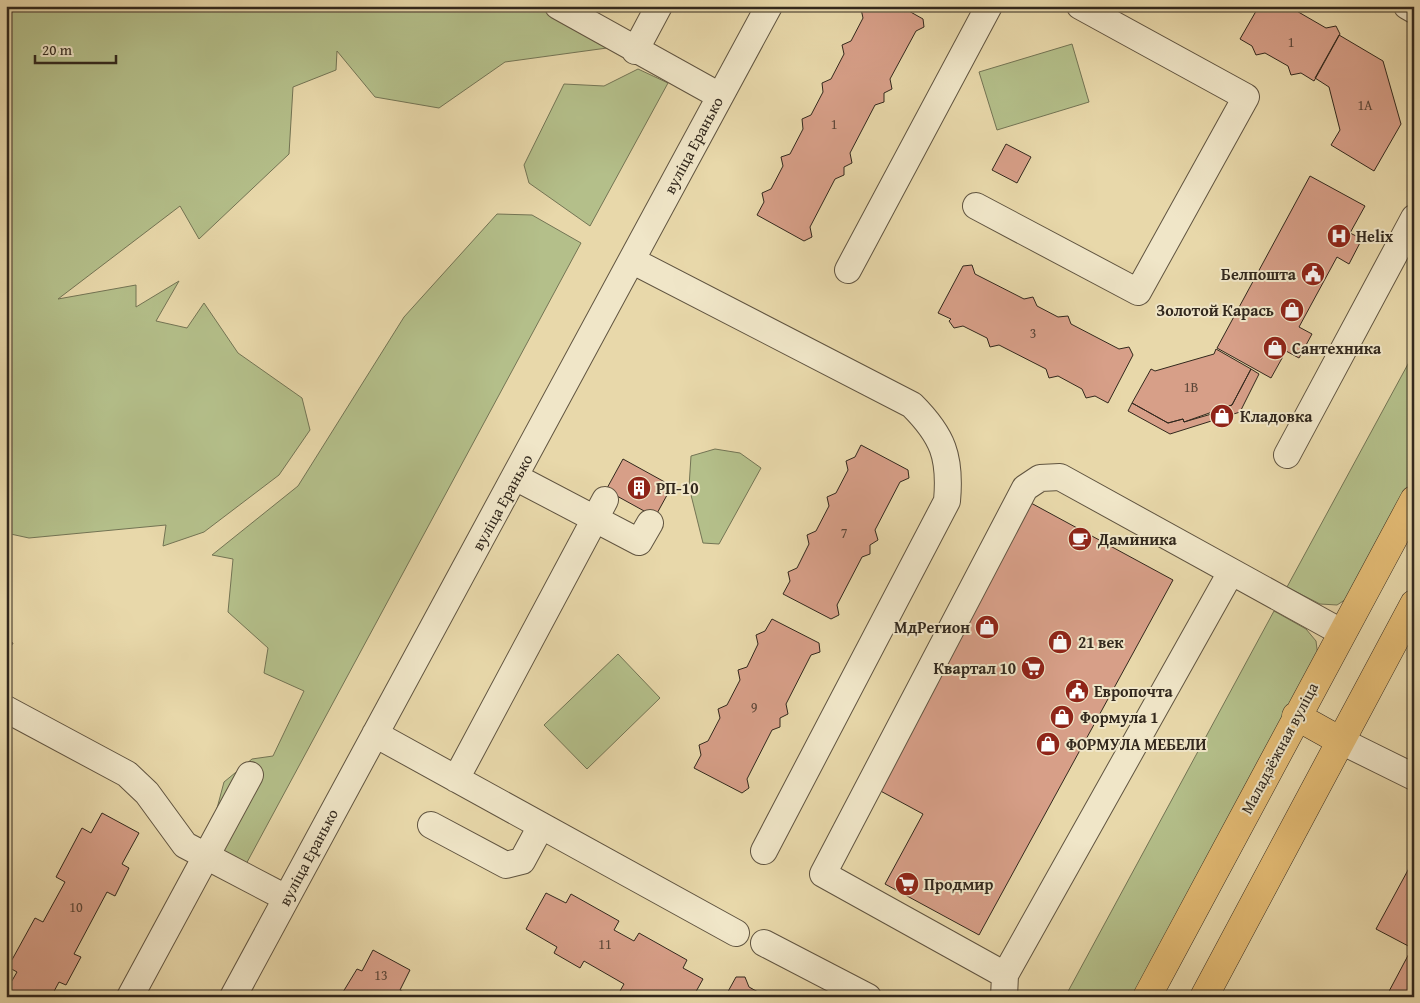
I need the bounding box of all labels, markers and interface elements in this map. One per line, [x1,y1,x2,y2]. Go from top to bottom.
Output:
scale bar [35,32,116,64]
house number: 1 [1288,32,1294,52]
text: 20 m [42,39,73,60]
street label: вуліца Еранько [657,92,729,198]
house number: 1А [1357,95,1373,115]
house number: 1 [831,114,837,134]
hospital icon: Helix [1326,223,1352,249]
place label: Helix [1356,224,1394,248]
public building icon: Белпошта [1300,261,1326,287]
place label: Белпошта [1221,262,1297,286]
shop icon: Золотой Карась [1279,297,1305,323]
place label: Золотой Карась [1156,298,1274,322]
house number: 3 [1030,323,1036,343]
shop icon: Сантехника [1262,335,1288,361]
place label: Сантехника [1292,336,1382,360]
house number: 1В [1184,377,1198,397]
shop icon: Кладовка [1209,403,1235,429]
place label: Кладовка [1240,404,1313,428]
street label: вуліца Еранько [466,449,538,555]
building icon: РП-10 [626,475,652,501]
place label: РП-10 [656,476,698,500]
house number: 7 [841,523,848,543]
cafe icon: Даминика [1067,526,1093,552]
place label: Даминика [1097,527,1178,551]
shop icon: МдРегион [974,614,1000,640]
place label: МдРегион [894,615,970,639]
shop icon: 21 век [1047,629,1073,655]
place label: 21 век [1078,630,1124,654]
supermarket icon: Квартал 10 [1020,655,1046,681]
place label: Квартал 10 [933,656,1016,680]
public building icon: Европочта [1064,678,1090,704]
street label: Маладзёжная вуліца [1234,678,1324,818]
place label: Европочта [1094,679,1174,703]
house number: 9 [751,697,758,717]
shop icon: Формула 1 [1049,704,1075,730]
place label: Формула 1 [1080,705,1158,729]
shop icon: ФОРМУЛА МЕБЕЛИ [1035,731,1061,757]
place label: ФОРМУЛА МЕБЕЛИ [1066,732,1207,756]
street label: вуліца Еранько [272,804,344,910]
supermarket icon: Продмир [894,871,920,897]
place label: Продмир [924,872,993,896]
house number: 10 [69,897,83,917]
house number: 11 [598,934,612,954]
house number: 13 [374,965,388,985]

